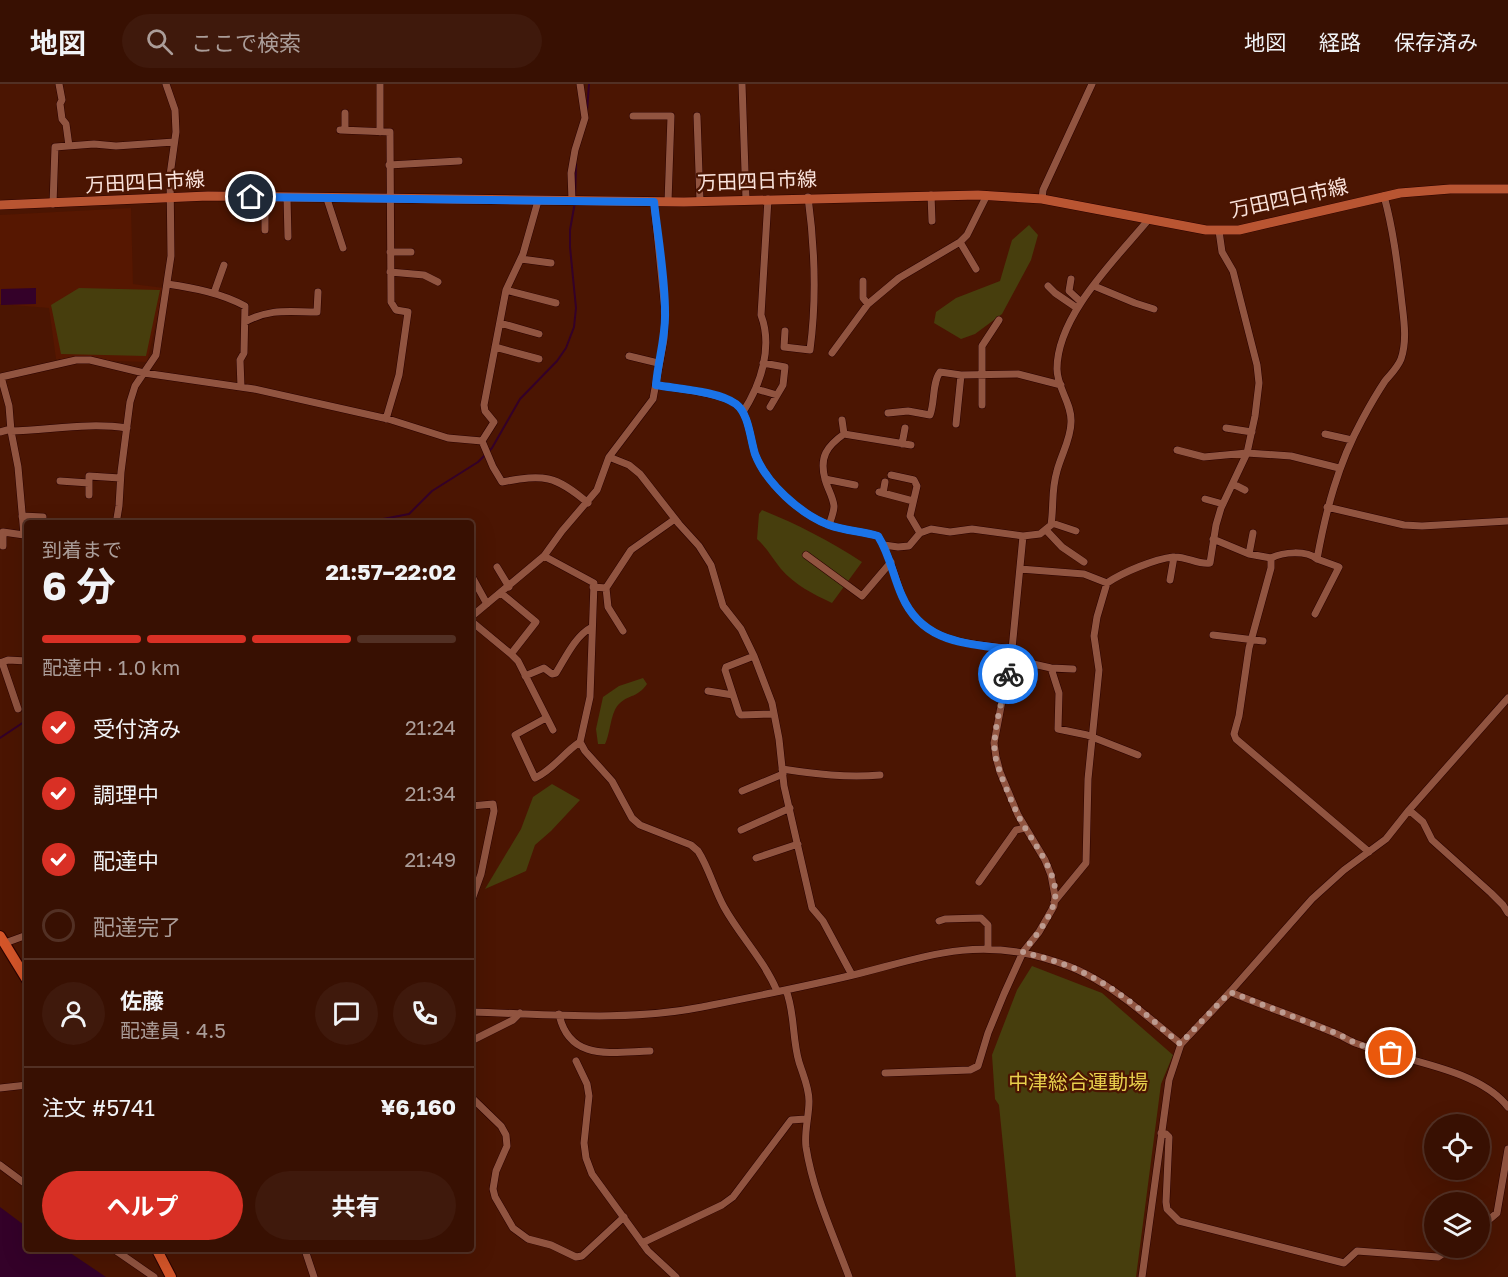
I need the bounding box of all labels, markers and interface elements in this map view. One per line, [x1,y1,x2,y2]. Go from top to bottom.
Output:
search box [122,14,542,68]
icon: search [143,25,176,58]
text: 地図 [30,26,86,59]
text: ここで検索 [191,29,301,56]
text: 地図 [1244,29,1286,55]
text: 経路 [1319,29,1361,55]
text: 保存済み [1394,29,1478,55]
street label: 万田四日市線 [84,166,205,196]
street label: 万田四日市線 [697,166,817,194]
pin [225,171,276,222]
street label: 万田四日市線 [1228,173,1350,221]
icon: home [234,180,267,213]
text: 到着まで [42,537,122,561]
text: 21:57–22:02 [326,558,456,585]
text: 6 分 [42,562,116,609]
courier [978,644,1038,704]
text: 配達中 · 1.0 km [42,655,180,679]
icon: bike [992,658,1025,691]
icon: check [42,711,75,744]
text: 受付済み [93,715,181,742]
text: 21:24 [405,715,456,739]
icon: check [42,777,75,810]
text: 調理中 [93,781,159,808]
text: 21:34 [405,781,456,805]
icon: check [42,843,75,876]
text: 配達中 [93,847,159,874]
text: 21:49 [404,847,456,871]
text: 配達完了 [93,913,181,940]
button: person [42,982,105,1045]
button: chat [315,982,378,1045]
button: phone [393,982,456,1045]
text: 佐藤 [120,987,164,1014]
text: 配達員 · 4.5 [120,1018,226,1042]
pin [1365,1027,1416,1078]
icon: bag [1374,1036,1407,1069]
park label: 中津総合運動場 [1008,1069,1148,1093]
text: ¥6,160 [381,1093,456,1120]
text: 注文 #5741 [42,1094,155,1121]
map controls [1424,1114,1490,1258]
button: locate [1424,1114,1490,1180]
button: ヘルプ [42,1171,243,1240]
button: 共有 [255,1171,456,1240]
button: layers [1424,1192,1490,1258]

